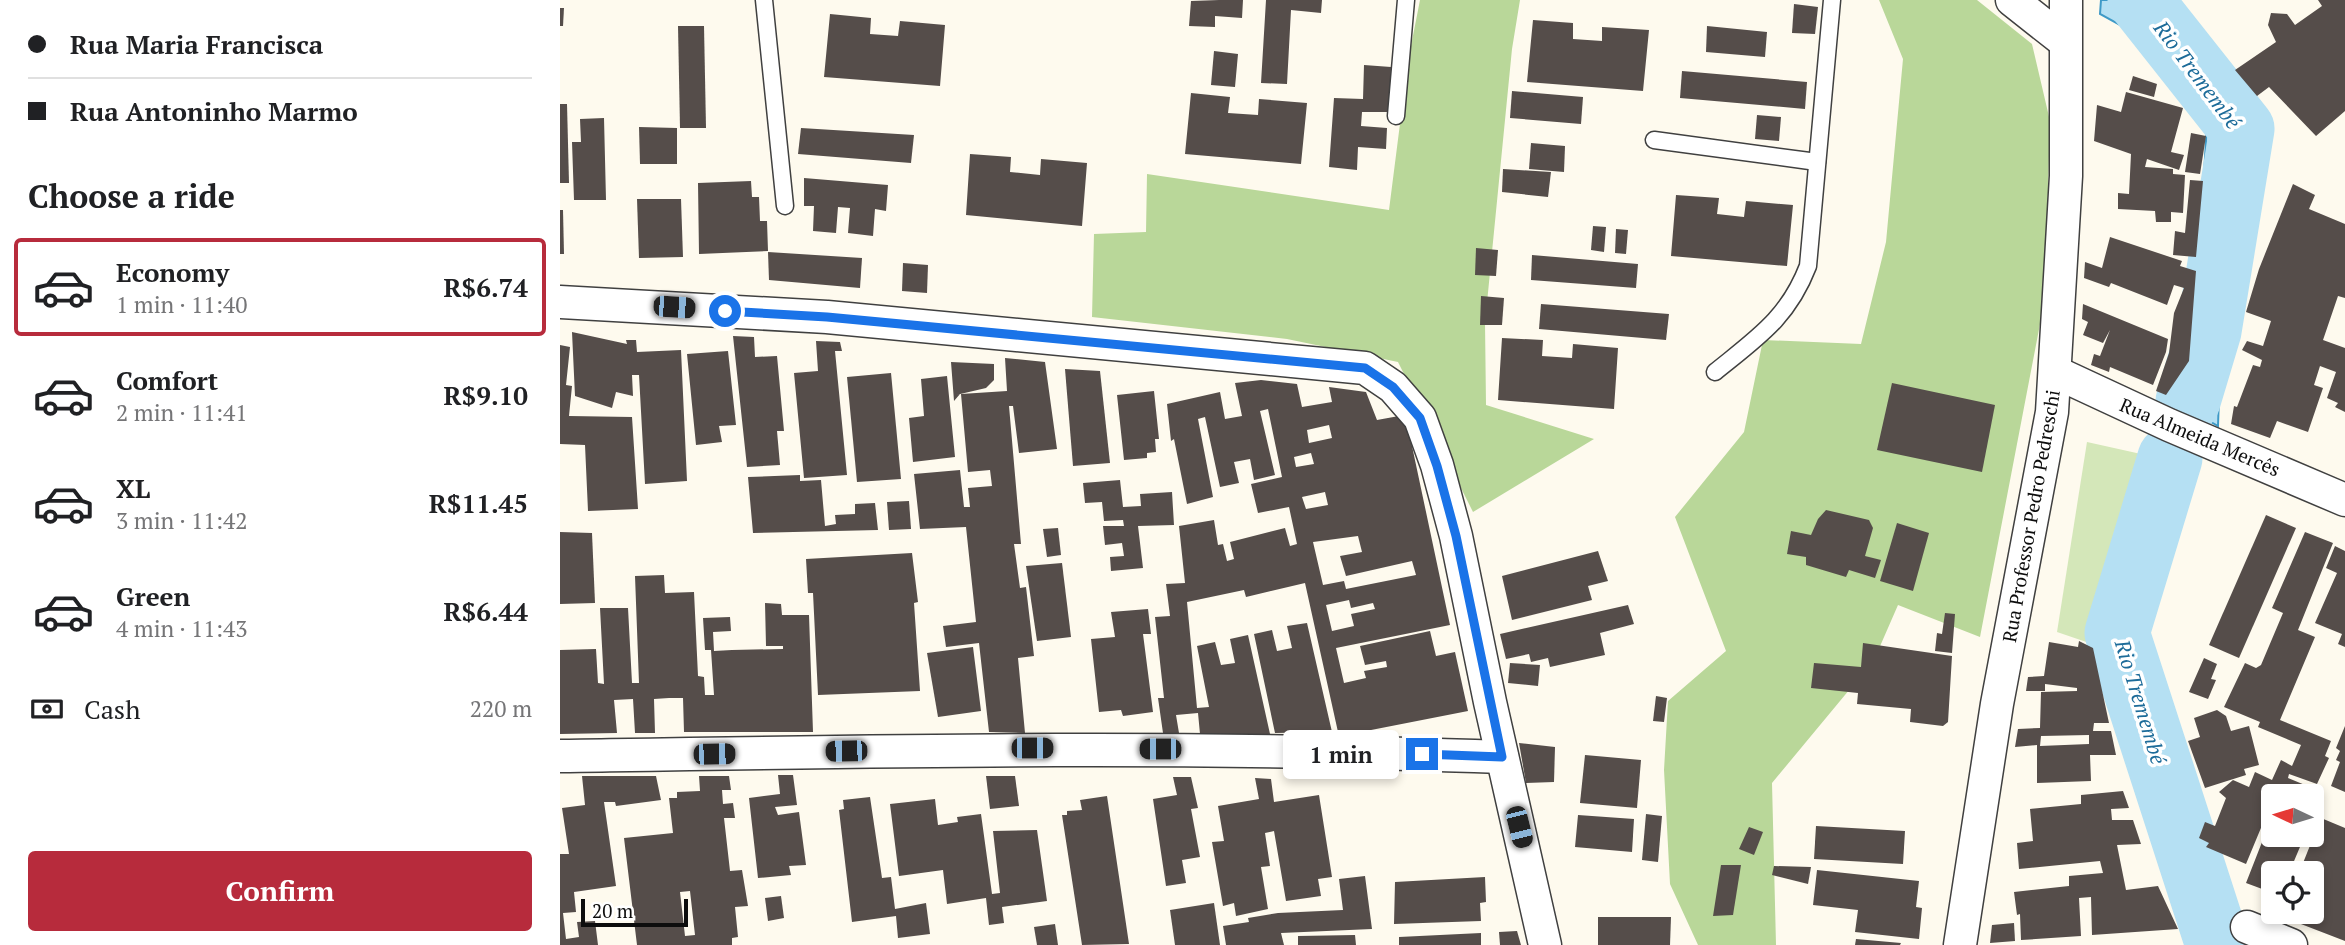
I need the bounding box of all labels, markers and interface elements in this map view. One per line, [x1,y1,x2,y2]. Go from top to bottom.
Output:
water label: Rio Tremembé [2147,14,2248,135]
text: Rua Maria Francisca [70,27,323,61]
text: Rua Antoninho Marmo [70,94,358,128]
text: Choose a ride [28,175,235,217]
text: Economy [116,255,229,289]
icon: car [32,256,95,319]
text: R$6.74 [443,270,528,304]
text: 1 min · 11:40 [116,289,248,320]
car [653,295,696,319]
route start [709,295,741,327]
text: Comfort [116,363,218,397]
icon: car [32,364,95,427]
text: R$9.10 [443,378,528,412]
street label: Rua Professor Pedro Pedreschi [1996,388,2065,644]
street label: Rua Almeida Mercês [2116,392,2284,482]
text: 2 min · 11:41 [116,397,248,428]
text: XL [116,471,150,505]
icon: car [32,472,95,535]
text: R$11.45 [429,486,528,520]
text: 3 min · 11:42 [116,505,248,536]
text: Green [116,579,190,613]
icon: car [32,580,95,643]
text: R$6.44 [443,594,528,628]
text: 4 min · 11:43 [116,613,248,644]
water label: Rio Tremembé [2108,635,2173,768]
icon: cash [28,690,66,728]
text: Cash [84,692,140,726]
text: 220 m [470,693,532,724]
callout: 1 min [1282,730,1398,778]
car [1012,738,1054,759]
route end [1406,738,1438,770]
car [1140,739,1182,760]
text: 1 min [1310,739,1372,770]
car [825,740,868,762]
car [693,743,736,765]
north arrow [2261,784,2324,847]
map controls [2261,784,2324,924]
car [1504,804,1535,850]
button: Confirm [28,851,532,931]
button: locate [2261,861,2324,924]
scale bar [581,896,688,928]
text: 20 m [592,898,633,923]

